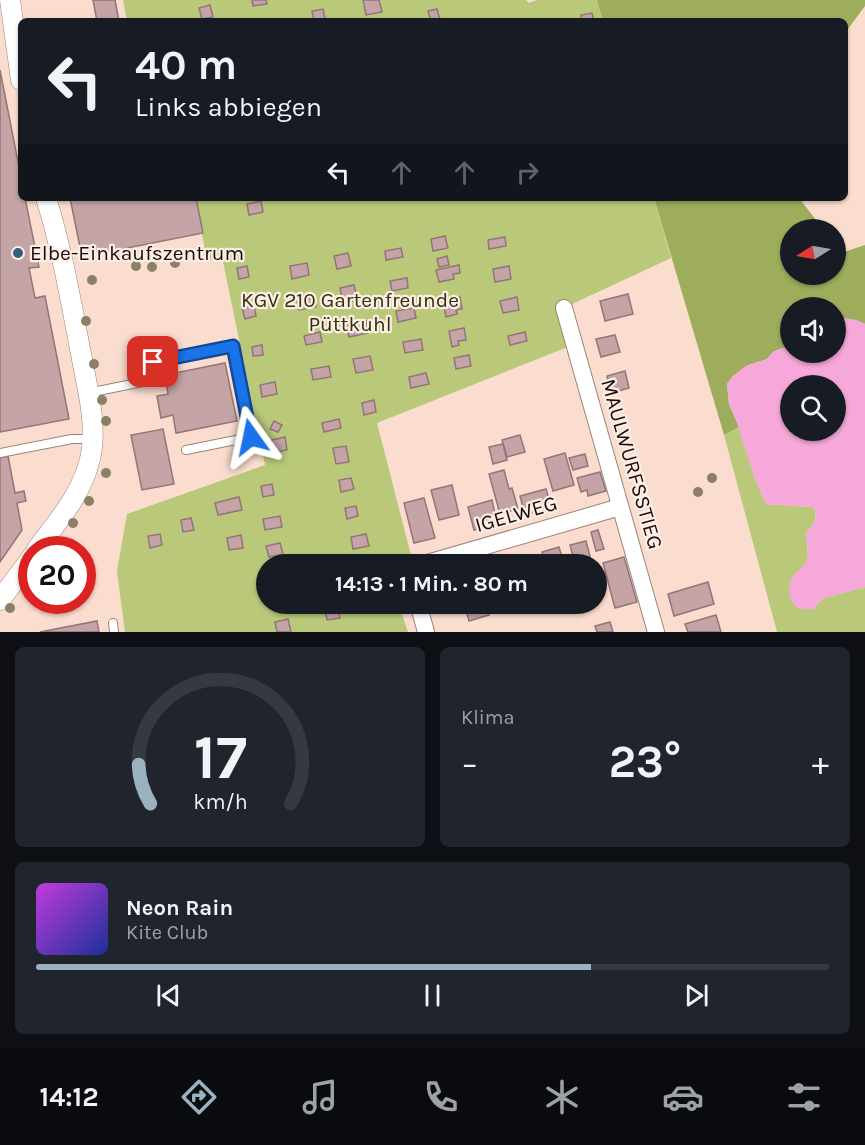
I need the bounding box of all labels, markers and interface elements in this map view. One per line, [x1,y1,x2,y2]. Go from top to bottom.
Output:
text: 40 m [135,40,237,90]
icon: left [36,42,114,120]
text: Links abbiegen [135,91,322,123]
icon: left [322,156,355,189]
icon: ahead [385,156,418,189]
icon: ahead [448,156,481,189]
icon: right [511,156,544,189]
north arrow [780,219,846,285]
map controls [780,219,846,441]
place label: Elbe-Einkaufszentrum [30,241,244,265]
marker: Elbe-Einkaufszentrum [11,246,25,260]
park label: KGV 210 Gartenfreunde Püttkuhl [241,288,459,336]
button: sound [780,297,846,363]
pin [127,336,178,387]
icon: arrive [136,345,169,378]
button: search [780,375,846,441]
street label: MAULWURFSSTIEG [596,376,668,552]
position arrow [219,405,283,469]
street label: IGELWEG [472,491,560,537]
speed limit sign: 20 [18,536,96,614]
text: 14:13 · 1 Min. · 80 m [335,571,528,597]
text: Klima [461,706,514,729]
text: 17 [193,721,247,794]
text: 23° [609,736,681,788]
text: − [461,744,478,782]
text: + [812,744,829,782]
text: km/h [193,789,247,814]
text: Neon Rain [126,895,233,921]
text: Kite Club [126,921,208,944]
icon: previous [152,979,185,1012]
icon: pause [416,979,449,1012]
icon: next [680,979,713,1012]
icon: directions [178,1076,220,1118]
icon: music [299,1076,341,1118]
icon: phone [420,1076,462,1118]
icon: climate [541,1076,583,1118]
icon: car [662,1076,704,1118]
icon: filters [783,1076,825,1118]
text: 14:12 [40,1081,99,1113]

